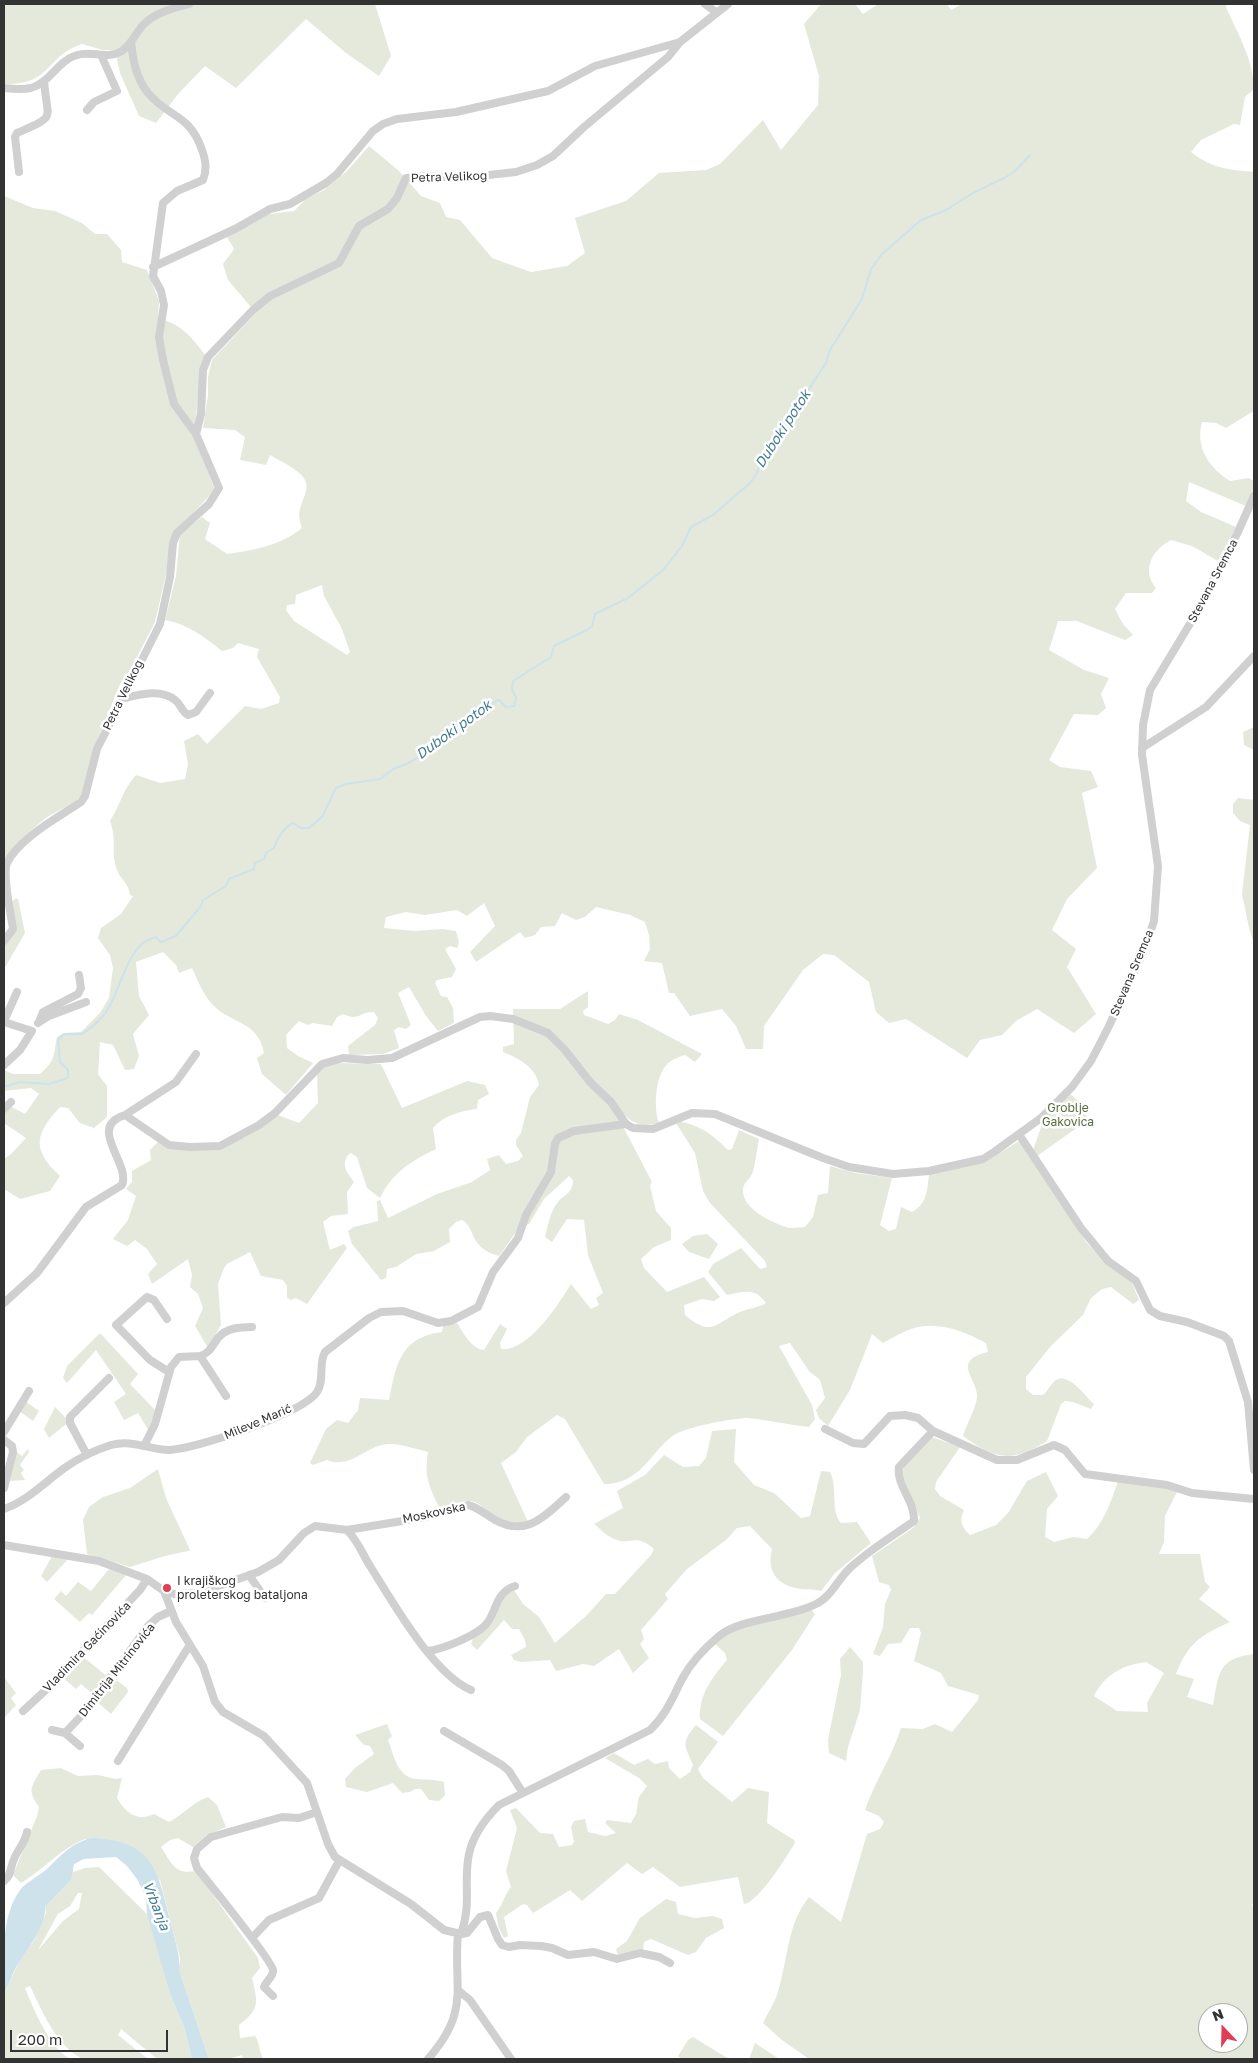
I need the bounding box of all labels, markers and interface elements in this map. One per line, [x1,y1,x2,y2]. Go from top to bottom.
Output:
street label: Petra Velikog [411,168,487,186]
water label: Duboki potok [752,387,814,471]
street label: Stevana Sremca [1185,537,1241,625]
street label: Petra Velikog [100,658,146,732]
water label: Duboki potok [413,697,495,763]
street label: Stevana Sremca [1107,928,1157,1018]
park label: Groblje Gakovica [1042,1101,1094,1129]
street label: Mileve Marić [222,1401,294,1443]
street label: Moskovska [401,1499,467,1527]
place label: I krajiškog proleterskog bataljona [177,1574,308,1602]
marker: I krajiškog proleterskog bataljona [161,1582,173,1594]
street label: Vladimira Gaćinovića [40,1599,134,1695]
street label: Dimitrija Mitrinovića [76,1620,158,1720]
water label: Vrbanja [139,1879,173,1933]
north arrow [1198,2003,1248,2053]
text: N [1210,2005,1226,2024]
scale bar [12,2020,170,2052]
text: 200 m [18,2030,62,2048]

